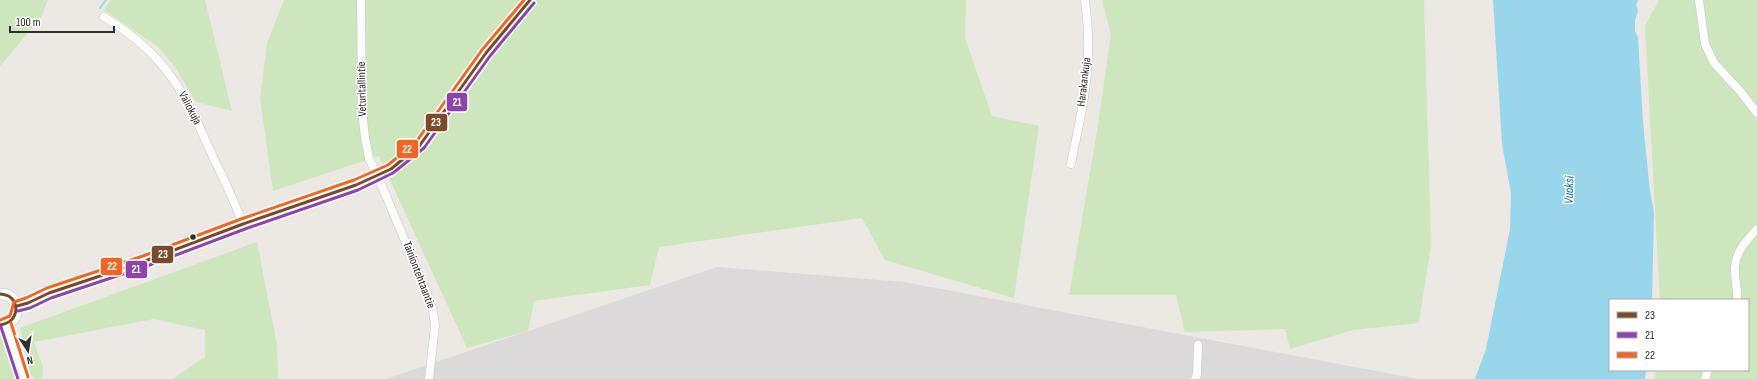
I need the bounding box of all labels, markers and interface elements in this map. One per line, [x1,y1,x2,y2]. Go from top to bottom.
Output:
scale bar [10,8,114,34]
text: 100 m [16,15,41,30]
street label: Harakankuja [1074,56,1094,107]
street label: Veturitallintie [354,61,370,117]
street label: Valiokuja [175,89,205,128]
line badge: 21 [446,92,468,112]
text: 21 [452,96,462,109]
line badge: 23 [425,113,448,132]
text: 23 [431,116,441,129]
line badge: 22 [396,139,419,159]
text: 22 [402,143,412,156]
water label: Vuoksi [1561,175,1578,204]
unlabelled marker [188,232,198,242]
street label: Tainiontehtaantie [399,239,439,311]
line badge: 23 [151,245,174,264]
text: 23 [158,248,168,261]
line badge: 22 [100,257,123,276]
text: 22 [107,260,117,273]
line badge: 21 [125,260,148,279]
text: 21 [131,263,141,276]
legend [1609,299,1749,371]
text: 23 [1645,308,1655,323]
text: 21 [1645,328,1655,343]
north arrow [8,331,48,371]
text: 22 [1645,348,1655,363]
text: N [26,353,34,367]

